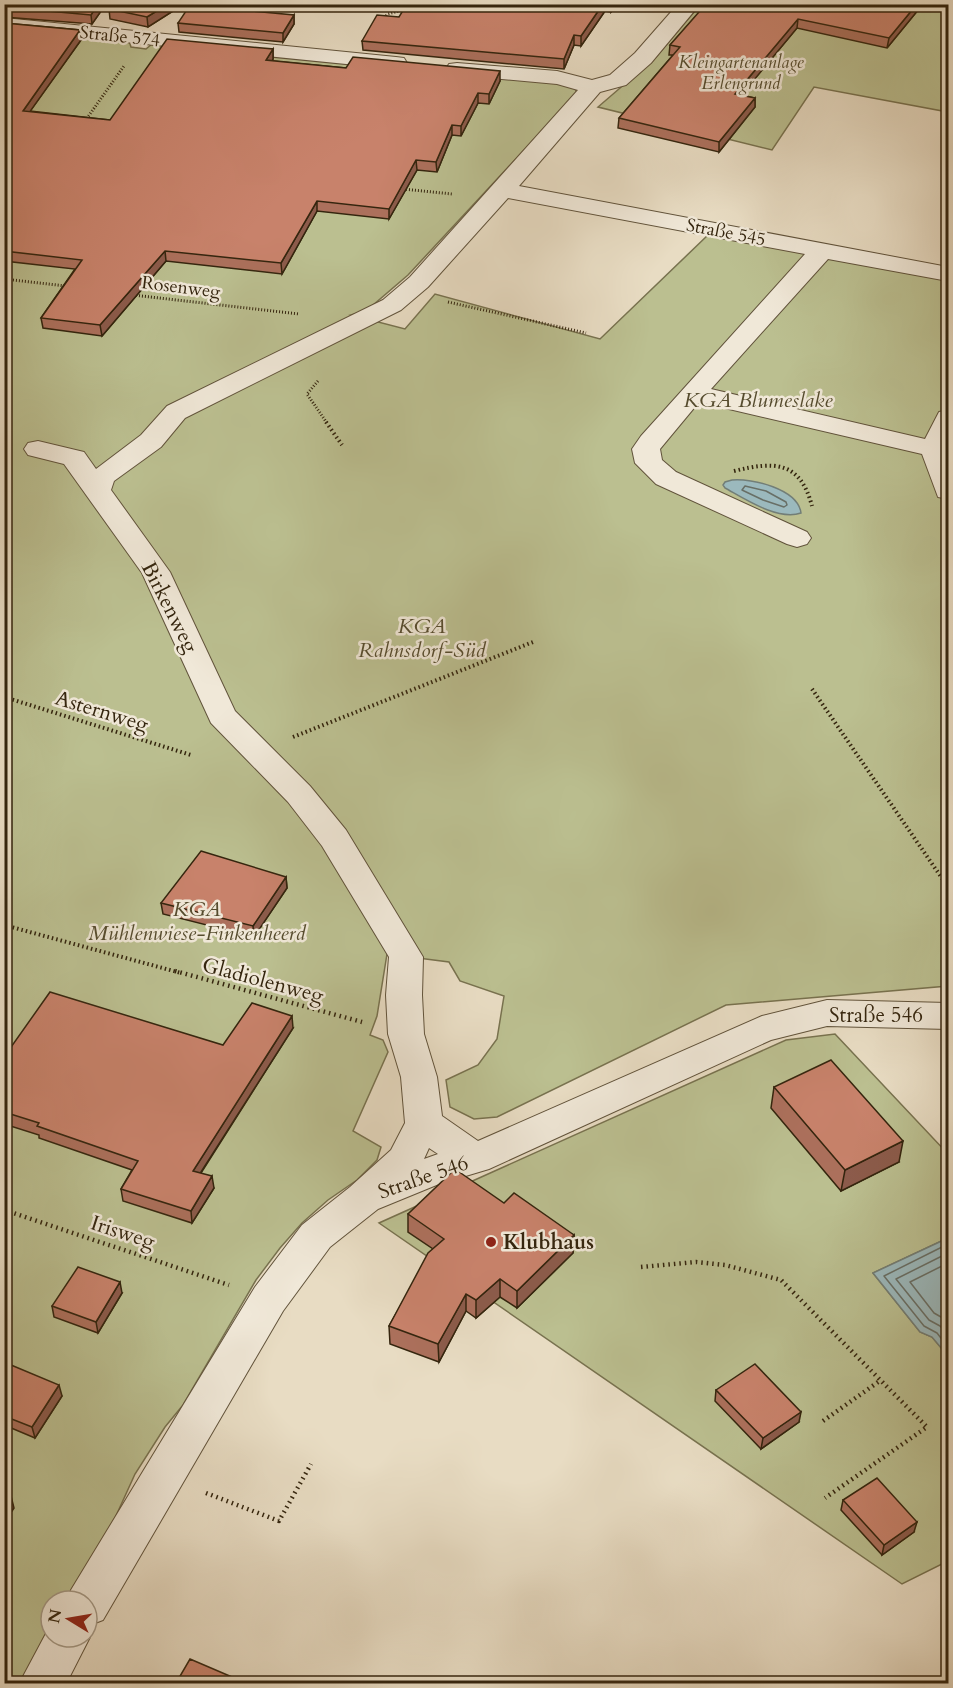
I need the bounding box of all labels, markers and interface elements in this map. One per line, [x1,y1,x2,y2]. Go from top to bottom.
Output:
street label: Straße 574 [79,20,161,53]
park label: Kleingartenanlage Erlengrund [678,50,805,96]
street label: Straße 545 [684,213,768,252]
street label: Rosenweg [140,270,223,305]
park label: KGA Blumeslake [683,386,833,415]
street label: Birkenweg [134,557,205,658]
park label: KGA Rahnsdorf-Süd [358,612,487,665]
street label: Asternweg [52,684,152,739]
park label: KGA Mühlenwiese-Finkenheerd [88,895,307,948]
street label: Gladiolenweg [199,950,327,1011]
street label: Straße 546 [829,1001,923,1030]
street label: Straße 546 [374,1148,472,1206]
street label: Irisweg [87,1209,159,1257]
place label: Klubhaus [503,1228,594,1257]
marker: Klubhaus [484,1235,498,1249]
north arrow [39,1589,99,1649]
text: N [43,1607,67,1625]

